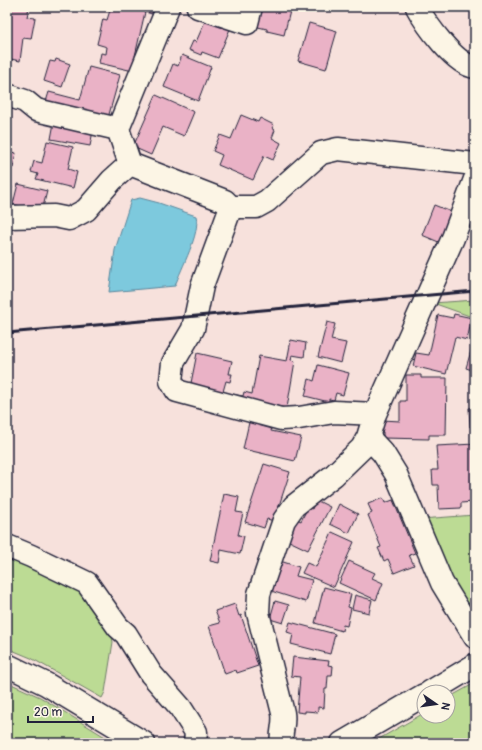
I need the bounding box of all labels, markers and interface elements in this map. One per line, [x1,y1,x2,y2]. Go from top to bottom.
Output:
north arrow [416,684,456,724]
scale bar [28,698,93,724]
text: N [438,701,452,712]
text: 20 m [34,705,63,720]

